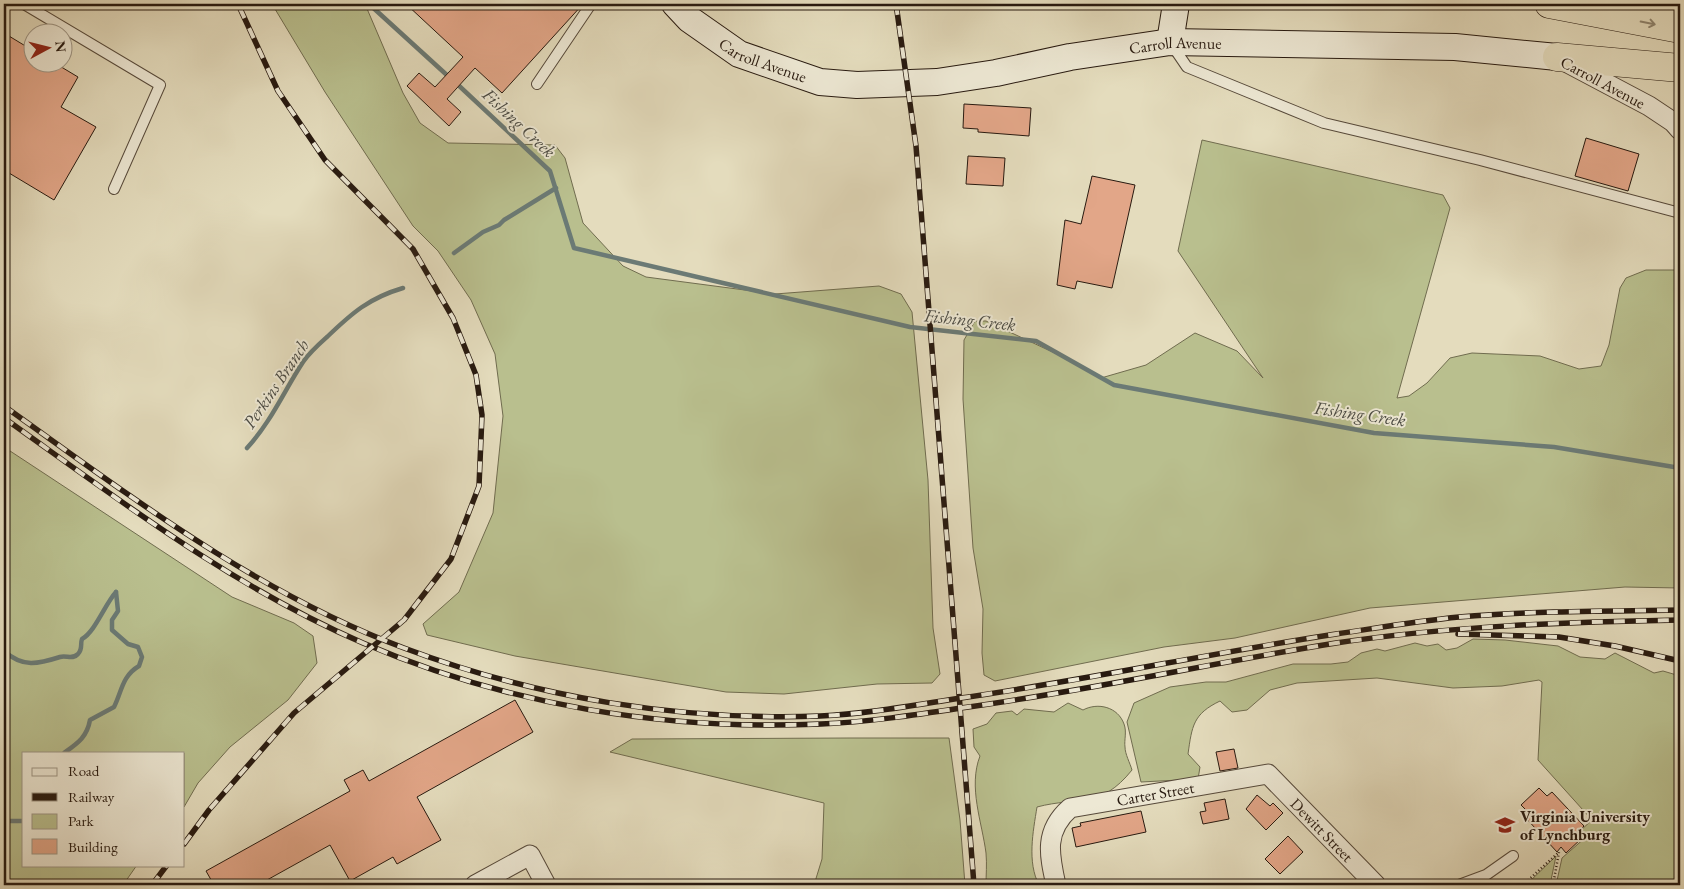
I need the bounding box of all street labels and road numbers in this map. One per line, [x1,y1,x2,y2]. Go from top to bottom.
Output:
street label: Carroll Avenue [1128,32,1222,59]
street label: Carroll Avenue [715,33,809,88]
street label: Carroll Avenue [1557,51,1649,114]
street label: Carter Street [1115,777,1196,811]
street label: Dewitt Street [1286,793,1358,867]

